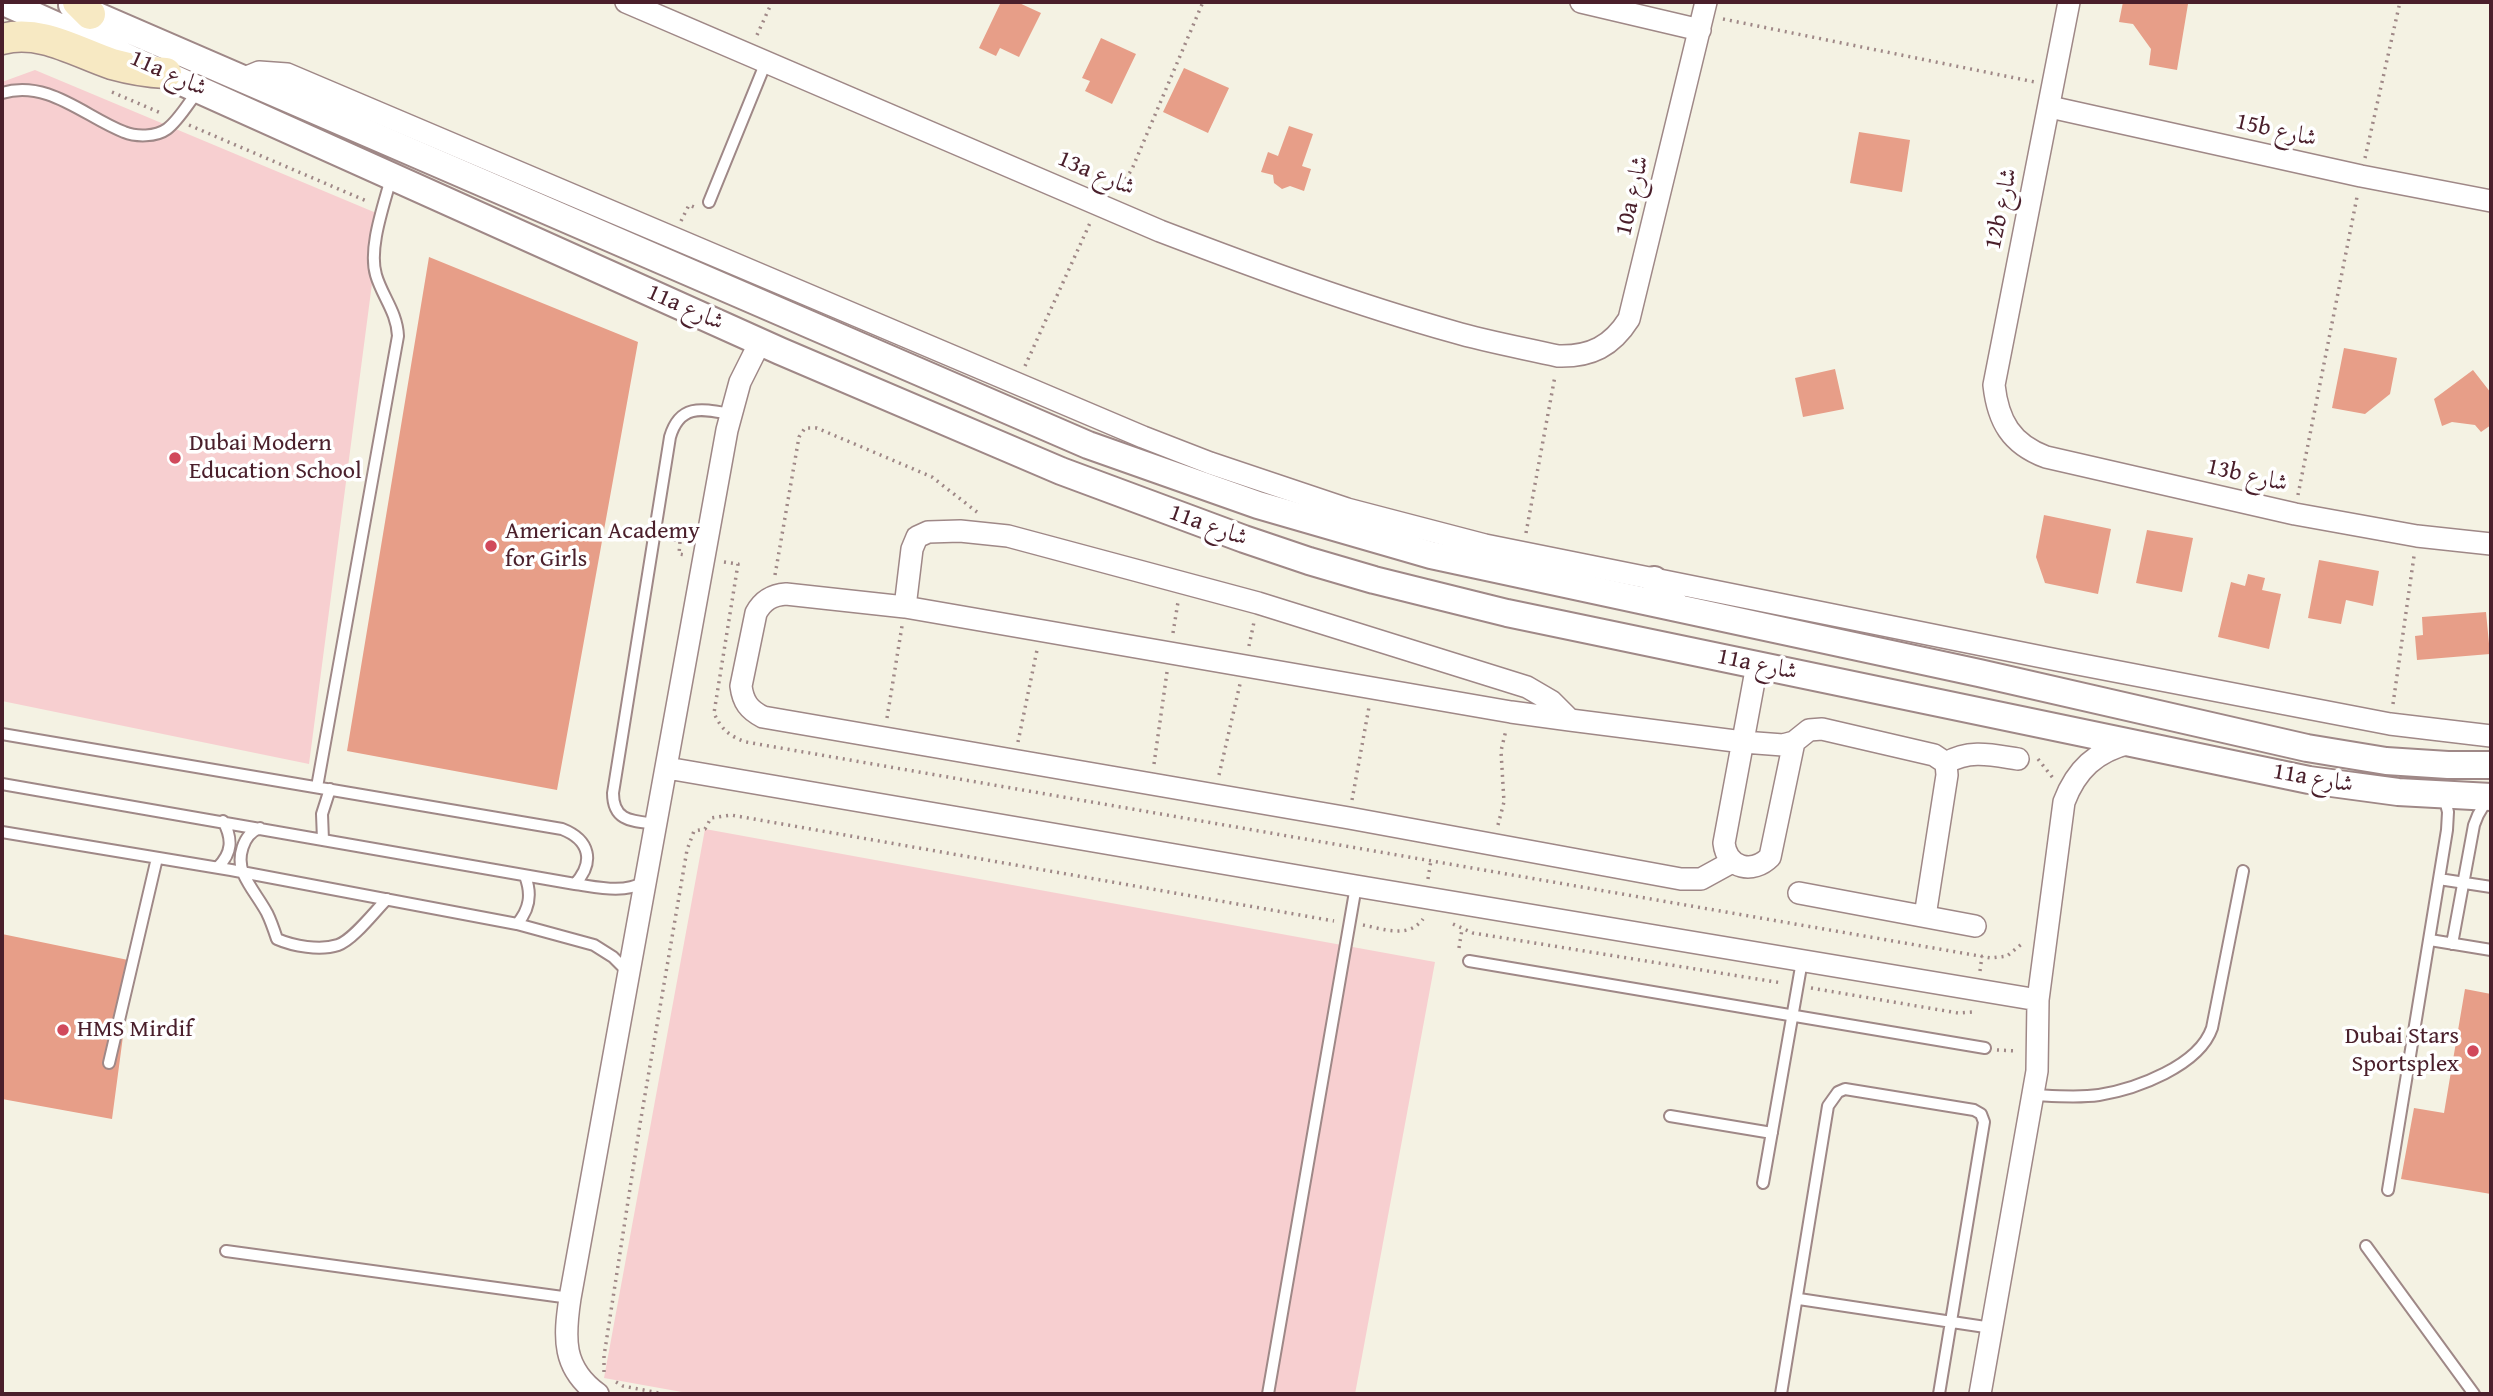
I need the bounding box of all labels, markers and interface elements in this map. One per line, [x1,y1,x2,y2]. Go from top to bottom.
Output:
street label: 11a شارع [125,44,211,104]
street label: 15b شارع [2233,108,2319,154]
street label: 13a شارع [1053,145,1139,203]
street label: 10a شارع [1610,153,1656,239]
street label: 12b شارع [1979,166,2025,252]
street label: 11a شارع [642,278,728,338]
place label: Dubai Modern Education School [189,430,362,486]
marker: Dubai Modern Education School [167,450,183,466]
street label: 13b شارع [2204,453,2290,499]
street label: 11a شارع [1165,499,1251,553]
place label: American Academy for Girls [505,518,700,574]
marker: American Academy for Girls [483,538,499,554]
street label: 11a شارع [1714,642,1800,688]
street label: 11a شارع [2270,758,2356,800]
place label: HMS Mirdif [77,1016,193,1044]
marker: HMS Mirdif [55,1022,71,1038]
place label: Dubai Stars Sportsplex [2345,1023,2459,1079]
marker: Dubai Stars Sportsplex [2465,1043,2481,1059]

